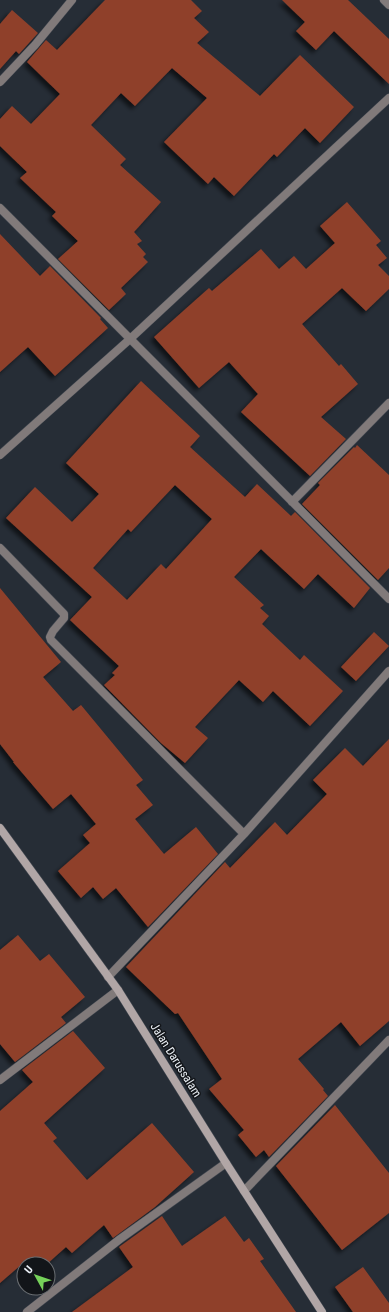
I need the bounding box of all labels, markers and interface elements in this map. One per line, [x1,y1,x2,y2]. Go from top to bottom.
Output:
street label: Jalan Darussalam [148,1020,204,1100]
north arrow [16,1256,56,1296]
text: U [22,1263,36,1276]

